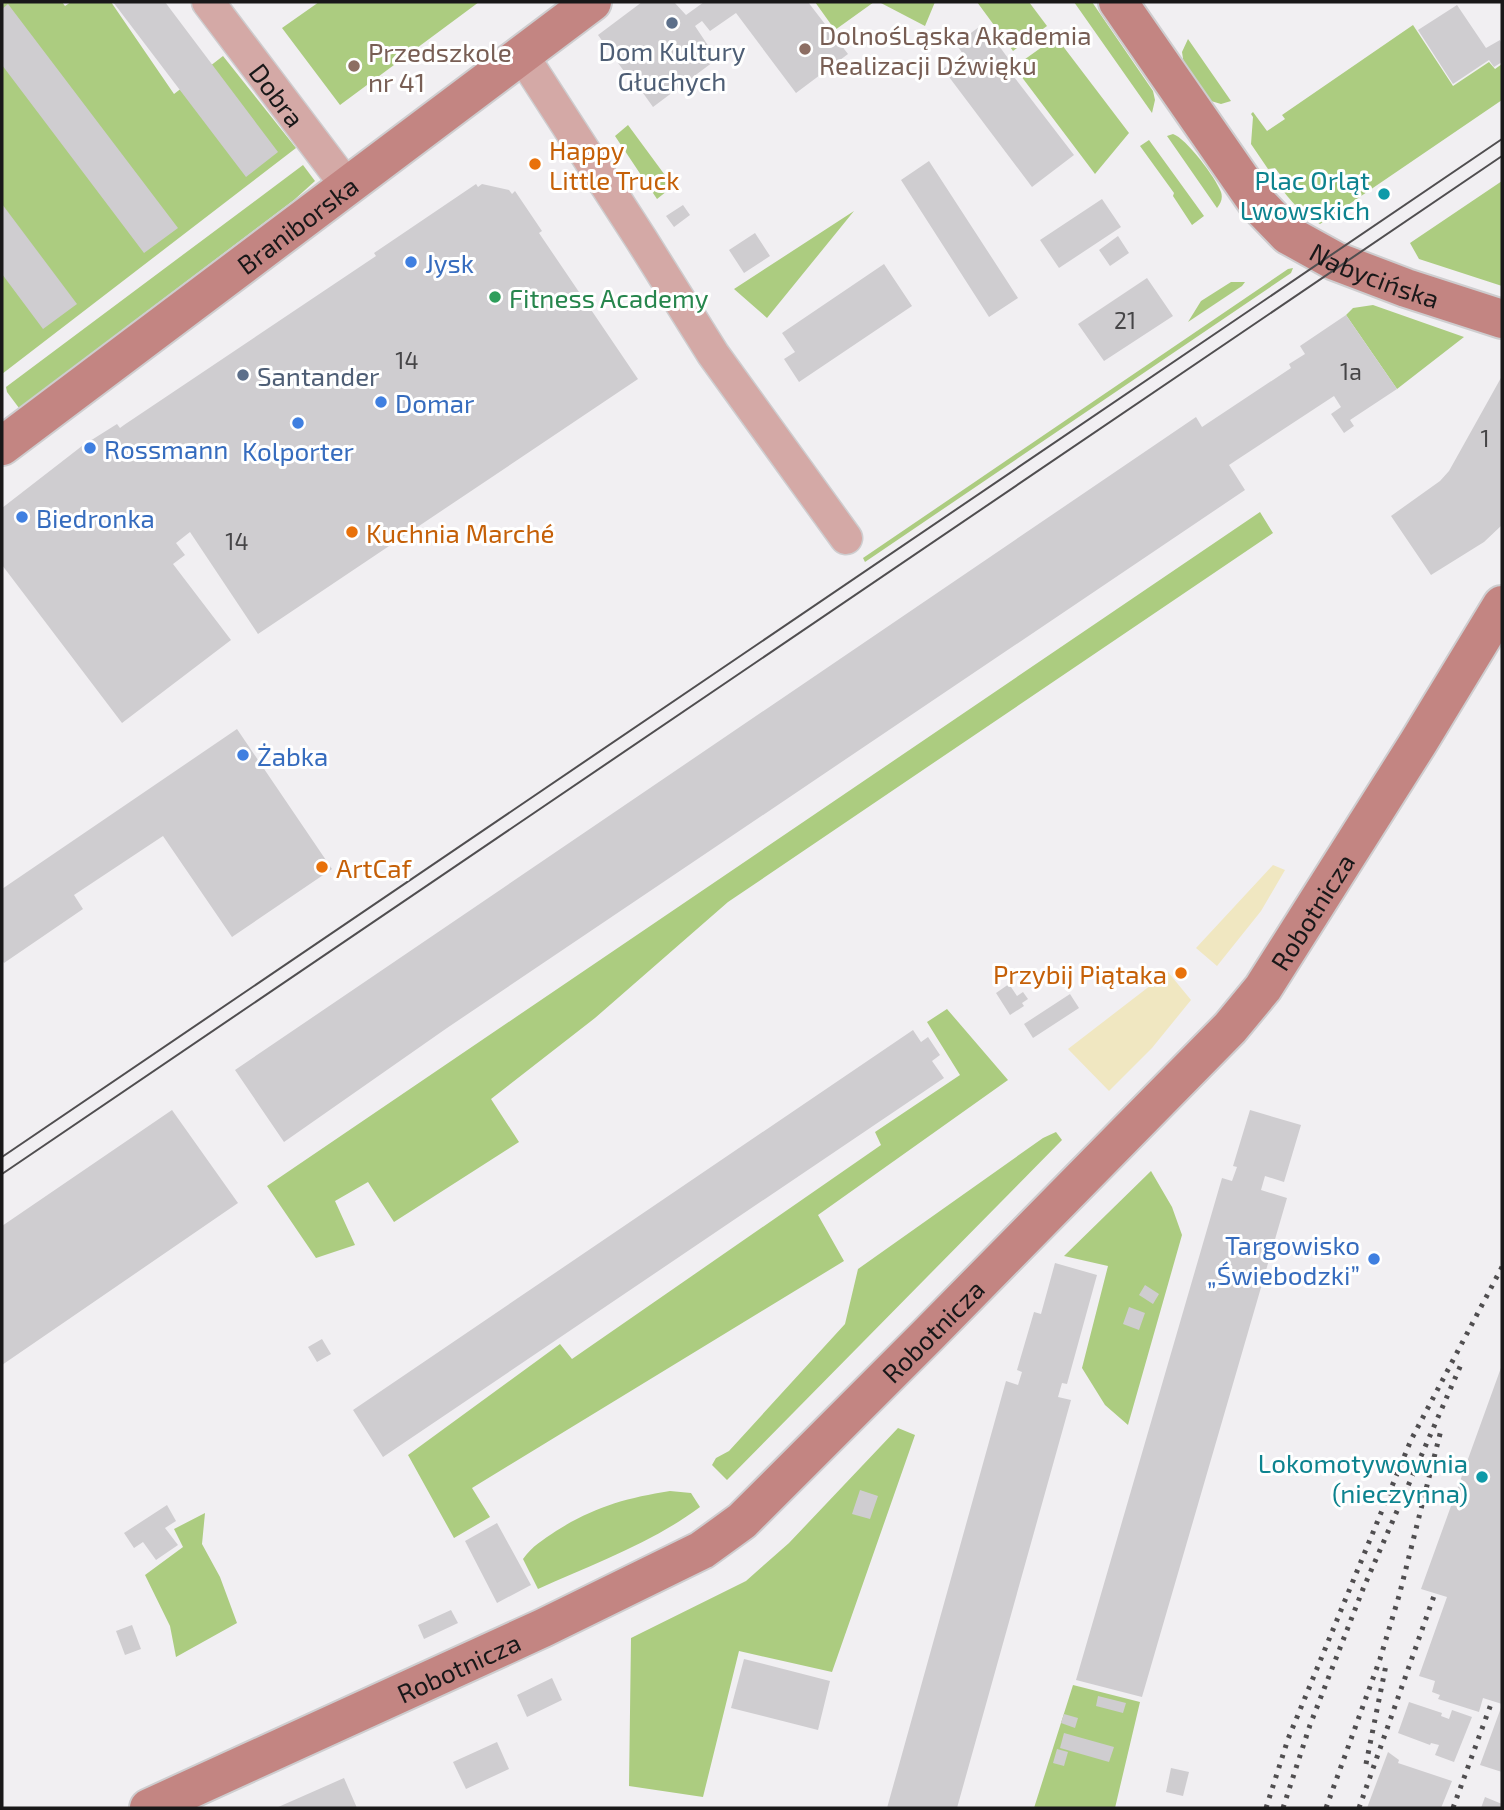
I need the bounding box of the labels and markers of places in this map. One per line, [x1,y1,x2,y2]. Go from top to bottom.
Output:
marker: Dom Kultury Głuchych [664,15,680,31]
place label: DolnośLąska Akademia Realizacji Dźwięku [819,19,1091,80]
place label: Dom Kultury Głuchych [598,35,746,96]
place label: Przedszkole nr 41 [368,36,512,97]
marker: DolnośLąska Akademia Realizacji Dźwięku [797,41,813,57]
marker: Przedszkole nr 41 [346,58,362,74]
place label: Happy Little Truck [549,134,679,195]
marker: Happy Little Truck [527,156,543,172]
place label: Plac Orląt Lwowskich [1240,164,1370,225]
marker: Plac Orląt Lwowskich [1376,186,1392,202]
place label: Jysk [425,247,474,278]
marker: Jysk [403,254,419,270]
place label: Fitness Academy [509,282,709,313]
marker: Fitness Academy [487,289,503,305]
place label: Santander [257,360,380,391]
marker: Santander [235,367,251,383]
place label: Domar [395,387,475,418]
marker: Domar [373,394,389,410]
marker: Kolporter [290,415,306,431]
place label: Rossmann [104,433,228,464]
place label: Kolporter [242,435,354,466]
marker: Rossmann [82,440,98,456]
place label: Biedronka [36,502,155,533]
marker: Biedronka [14,509,30,525]
place label: Kuchnia Marché [366,517,554,548]
marker: Kuchnia Marché [344,524,360,540]
place label: Żabka [257,740,328,771]
marker: Żabka [235,747,251,763]
place label: ArtCaf [336,852,413,883]
marker: ArtCaf [314,859,330,875]
place label: Przybij Piątaka [993,958,1167,989]
marker: Przybij Piątaka [1173,965,1189,981]
place label: Targowisko „Świebodzki” [1207,1229,1360,1290]
marker: Targowisko „Świebodzki” [1366,1251,1382,1267]
place label: Lokomotywownia (nieczynna) [1258,1447,1468,1508]
marker: Lokomotywownia (nieczynna) [1474,1469,1490,1485]

